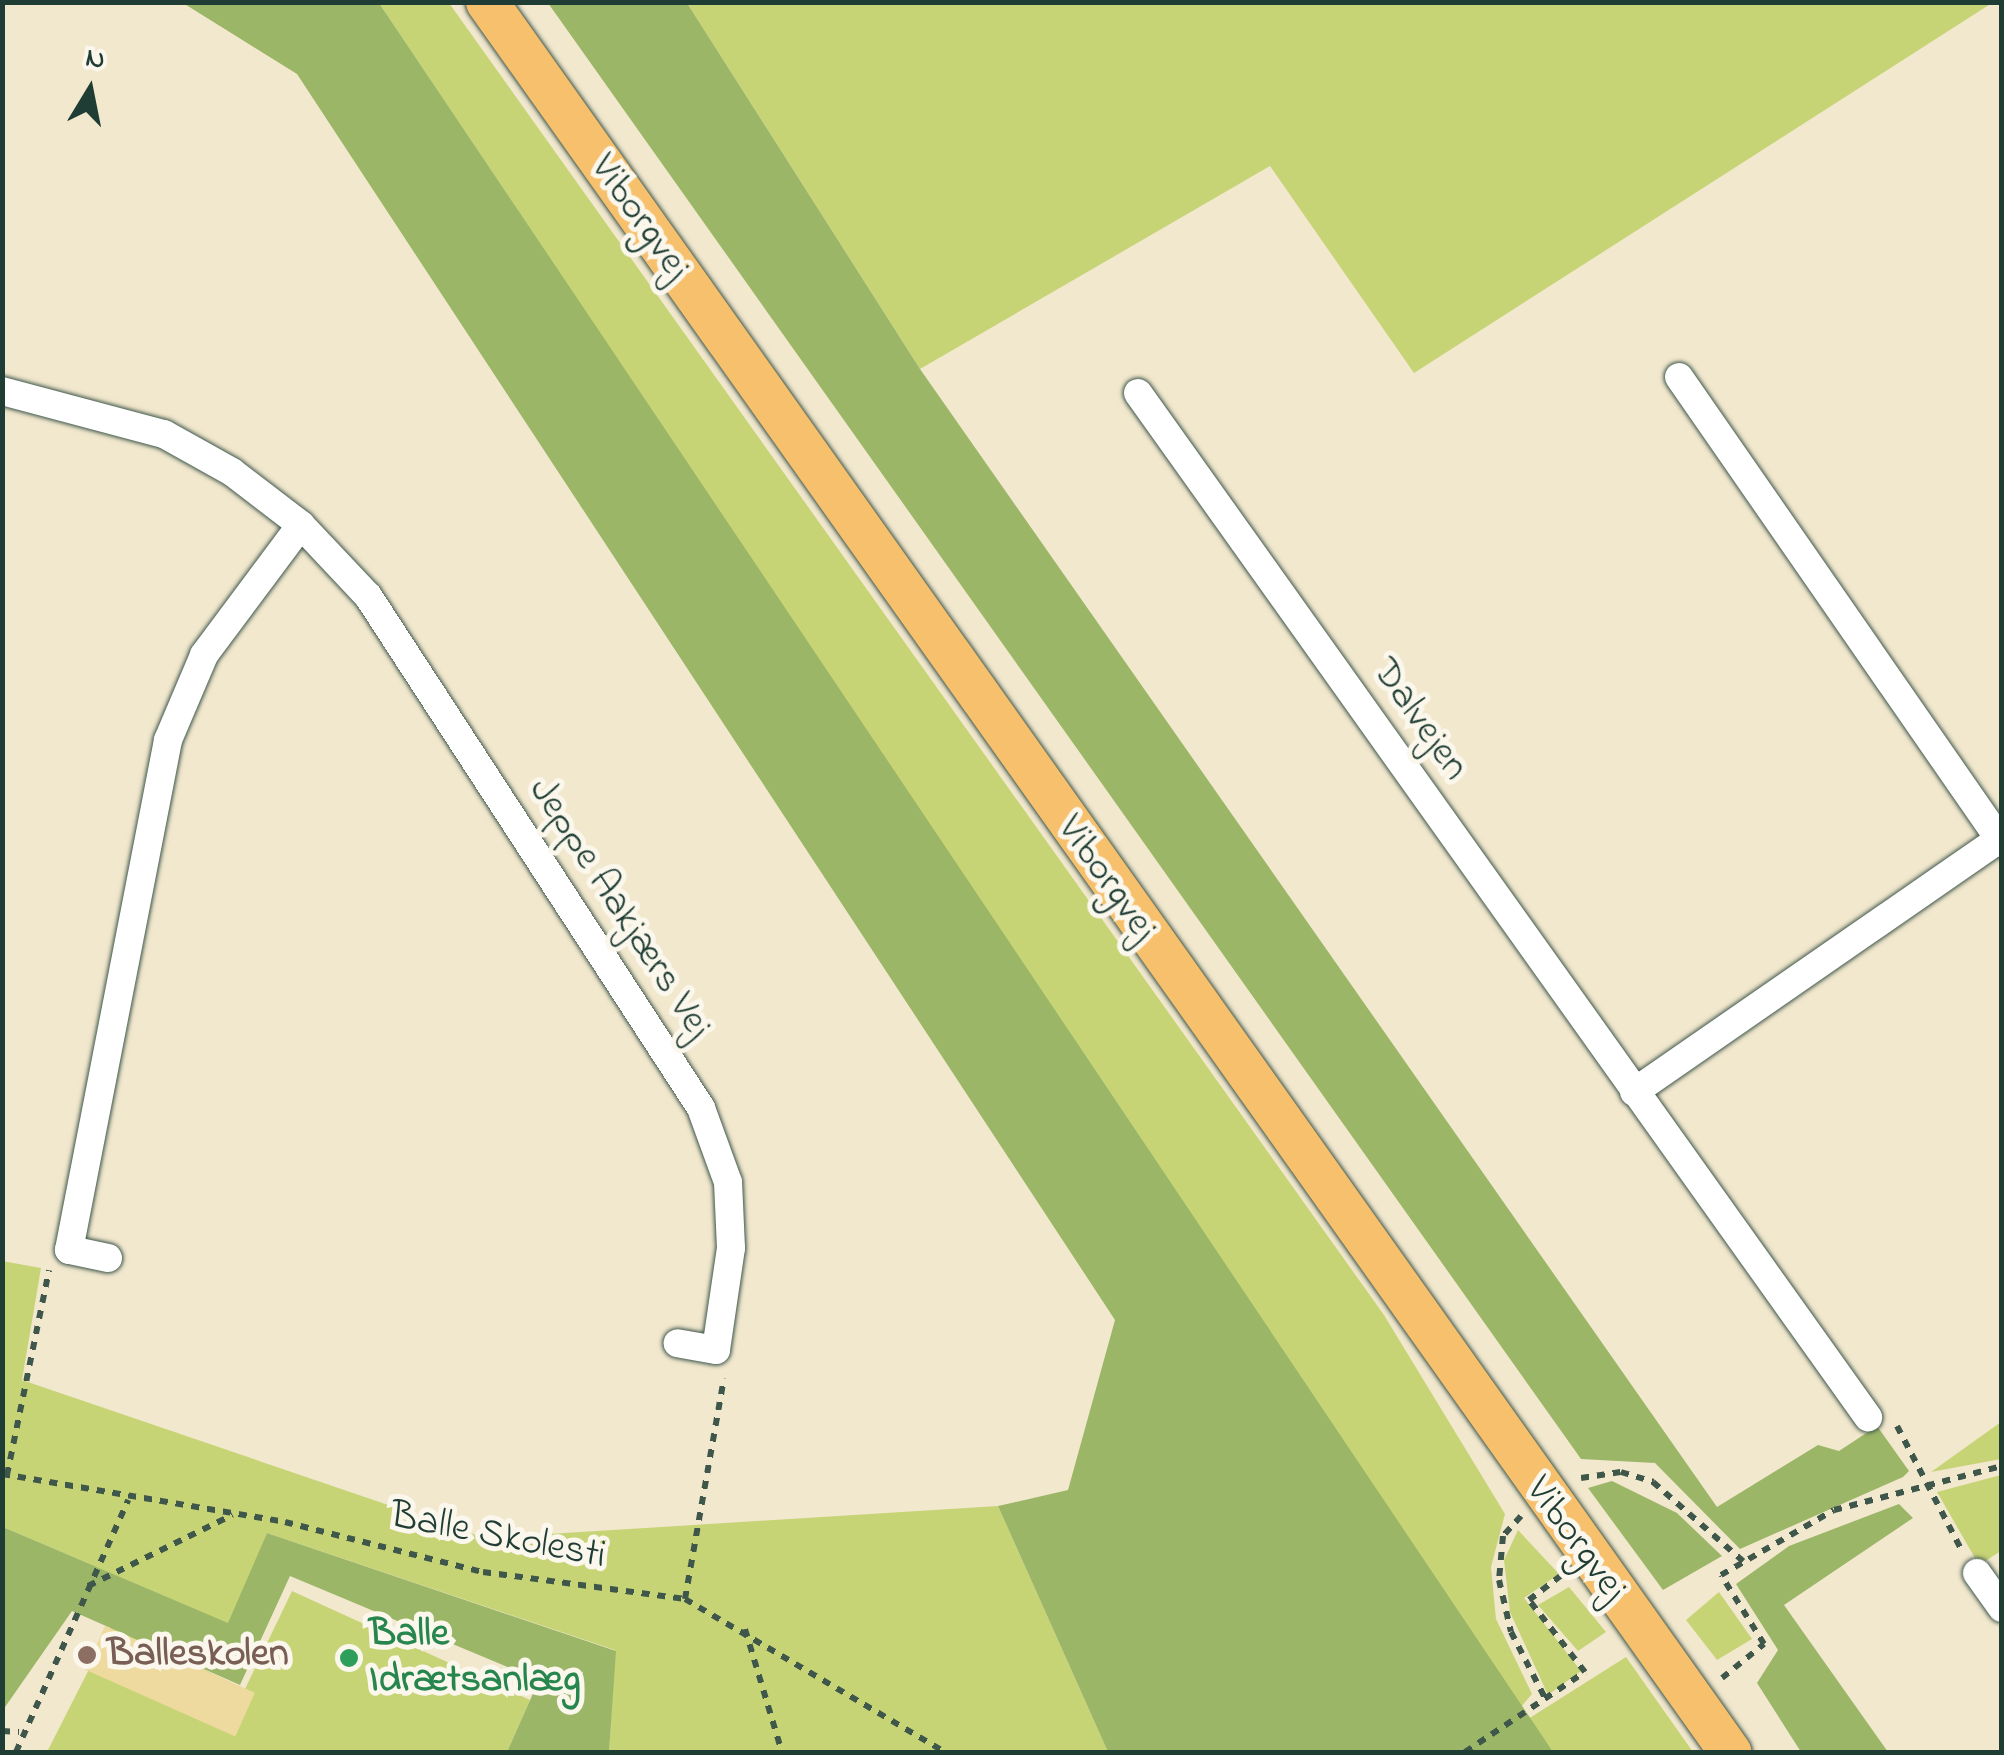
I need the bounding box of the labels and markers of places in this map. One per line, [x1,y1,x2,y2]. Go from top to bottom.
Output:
place label: Balle Idrætsanlæg [369,1611,581,1705]
place label: Balleskolen [107,1631,289,1679]
marker: Balleskolen [76,1644,98,1666]
marker: Balle Idrætsanlæg [338,1647,360,1669]

